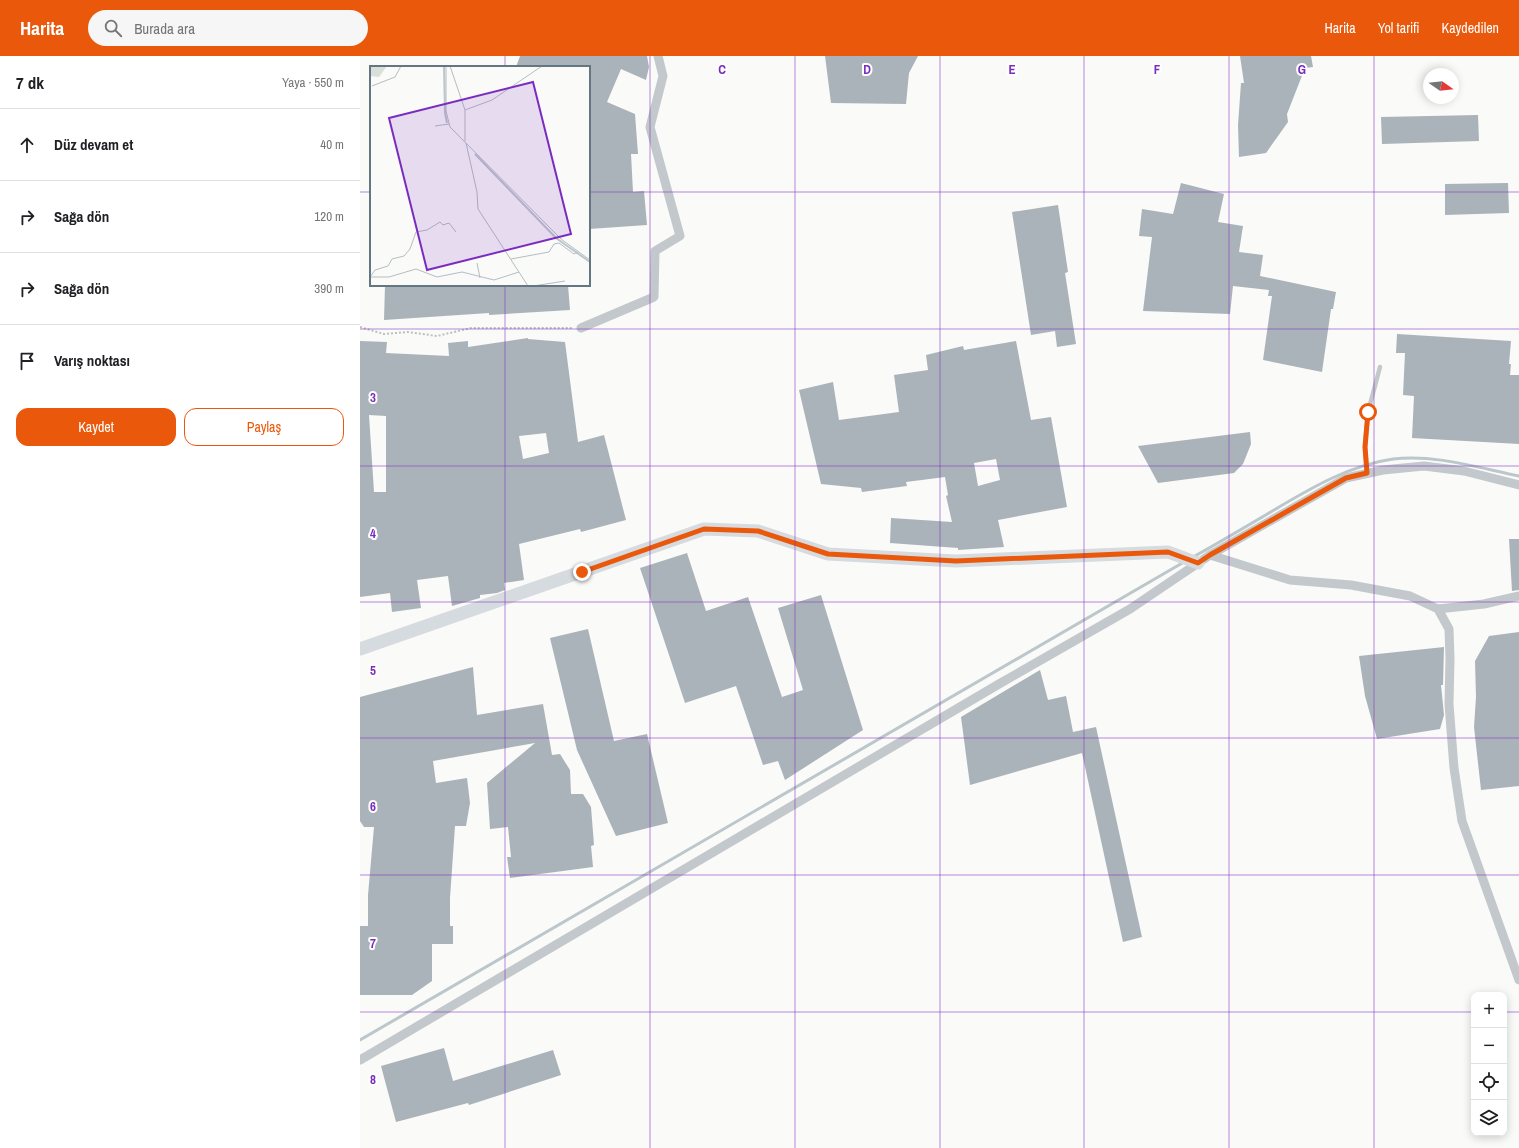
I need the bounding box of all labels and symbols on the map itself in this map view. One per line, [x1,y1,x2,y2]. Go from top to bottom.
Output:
text: C [718,61,726,78]
text: D [863,61,871,78]
text: E [1008,61,1016,78]
text: F [1154,61,1161,78]
text: G [1298,61,1306,78]
inset map [370,66,590,286]
north arrow [1423,68,1459,104]
text: 3 [370,389,376,406]
route start [1359,403,1377,421]
text: 4 [370,525,376,542]
route end [573,563,591,581]
text: 5 [370,662,376,679]
text: 6 [370,798,376,815]
text: 7 [370,935,376,952]
text: 8 [370,1071,376,1088]

